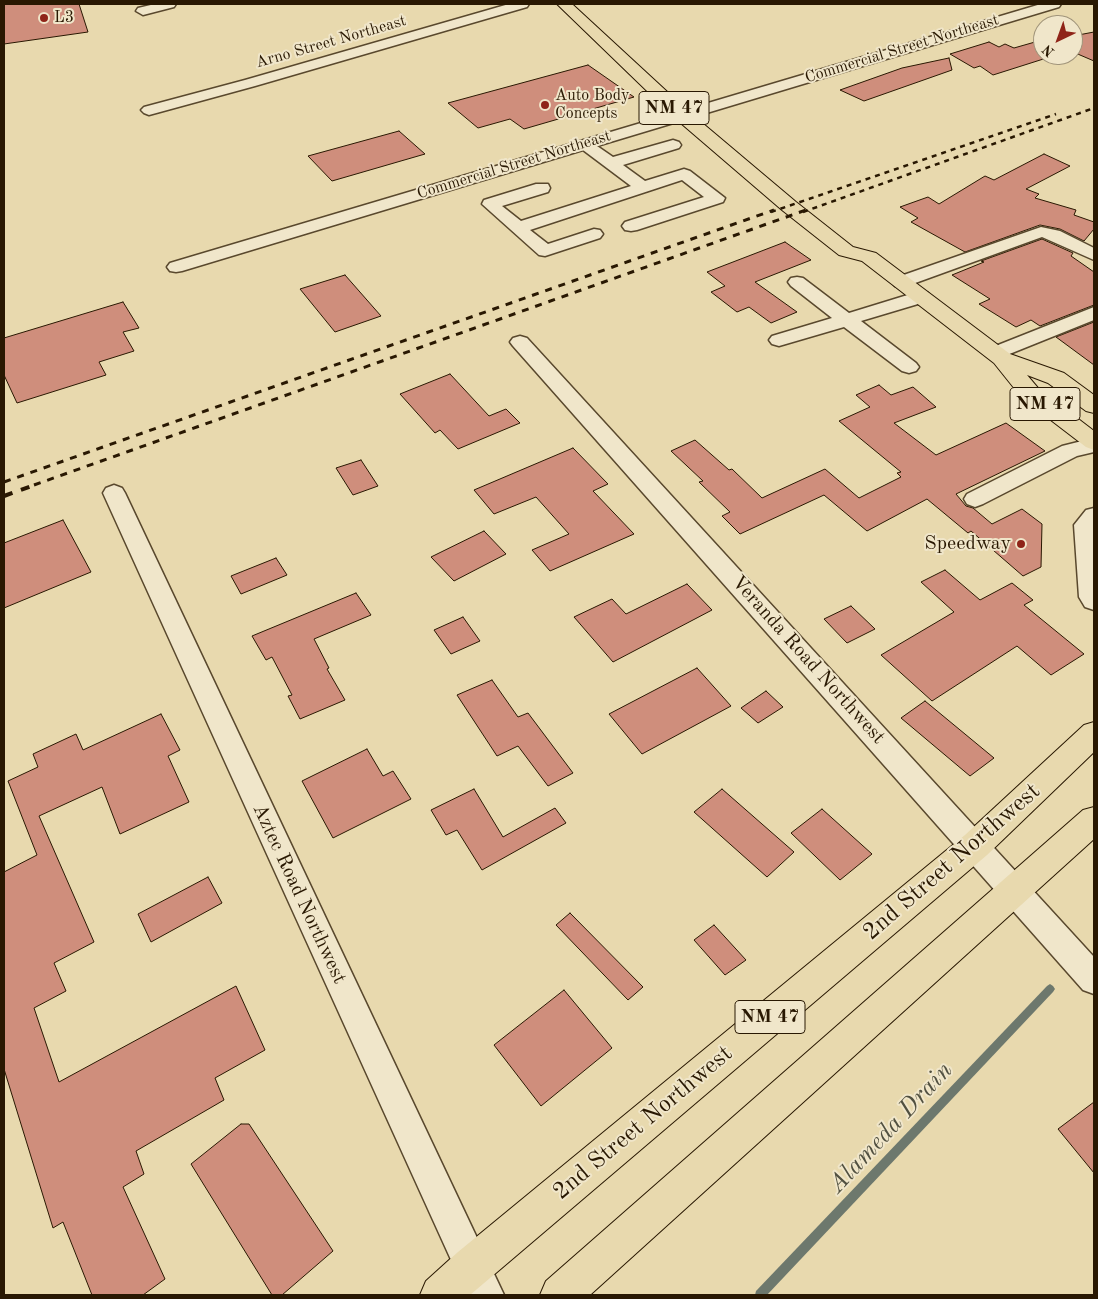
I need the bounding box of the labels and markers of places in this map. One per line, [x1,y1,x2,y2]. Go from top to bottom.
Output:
place label: L3 [54,8,74,28]
marker: L3 [38,12,50,24]
place label: Auto Body Concepts [555,86,630,124]
marker: Auto Body Concepts [539,99,551,111]
place label: Speedway [924,532,1011,556]
marker: Speedway [1015,538,1027,550]

